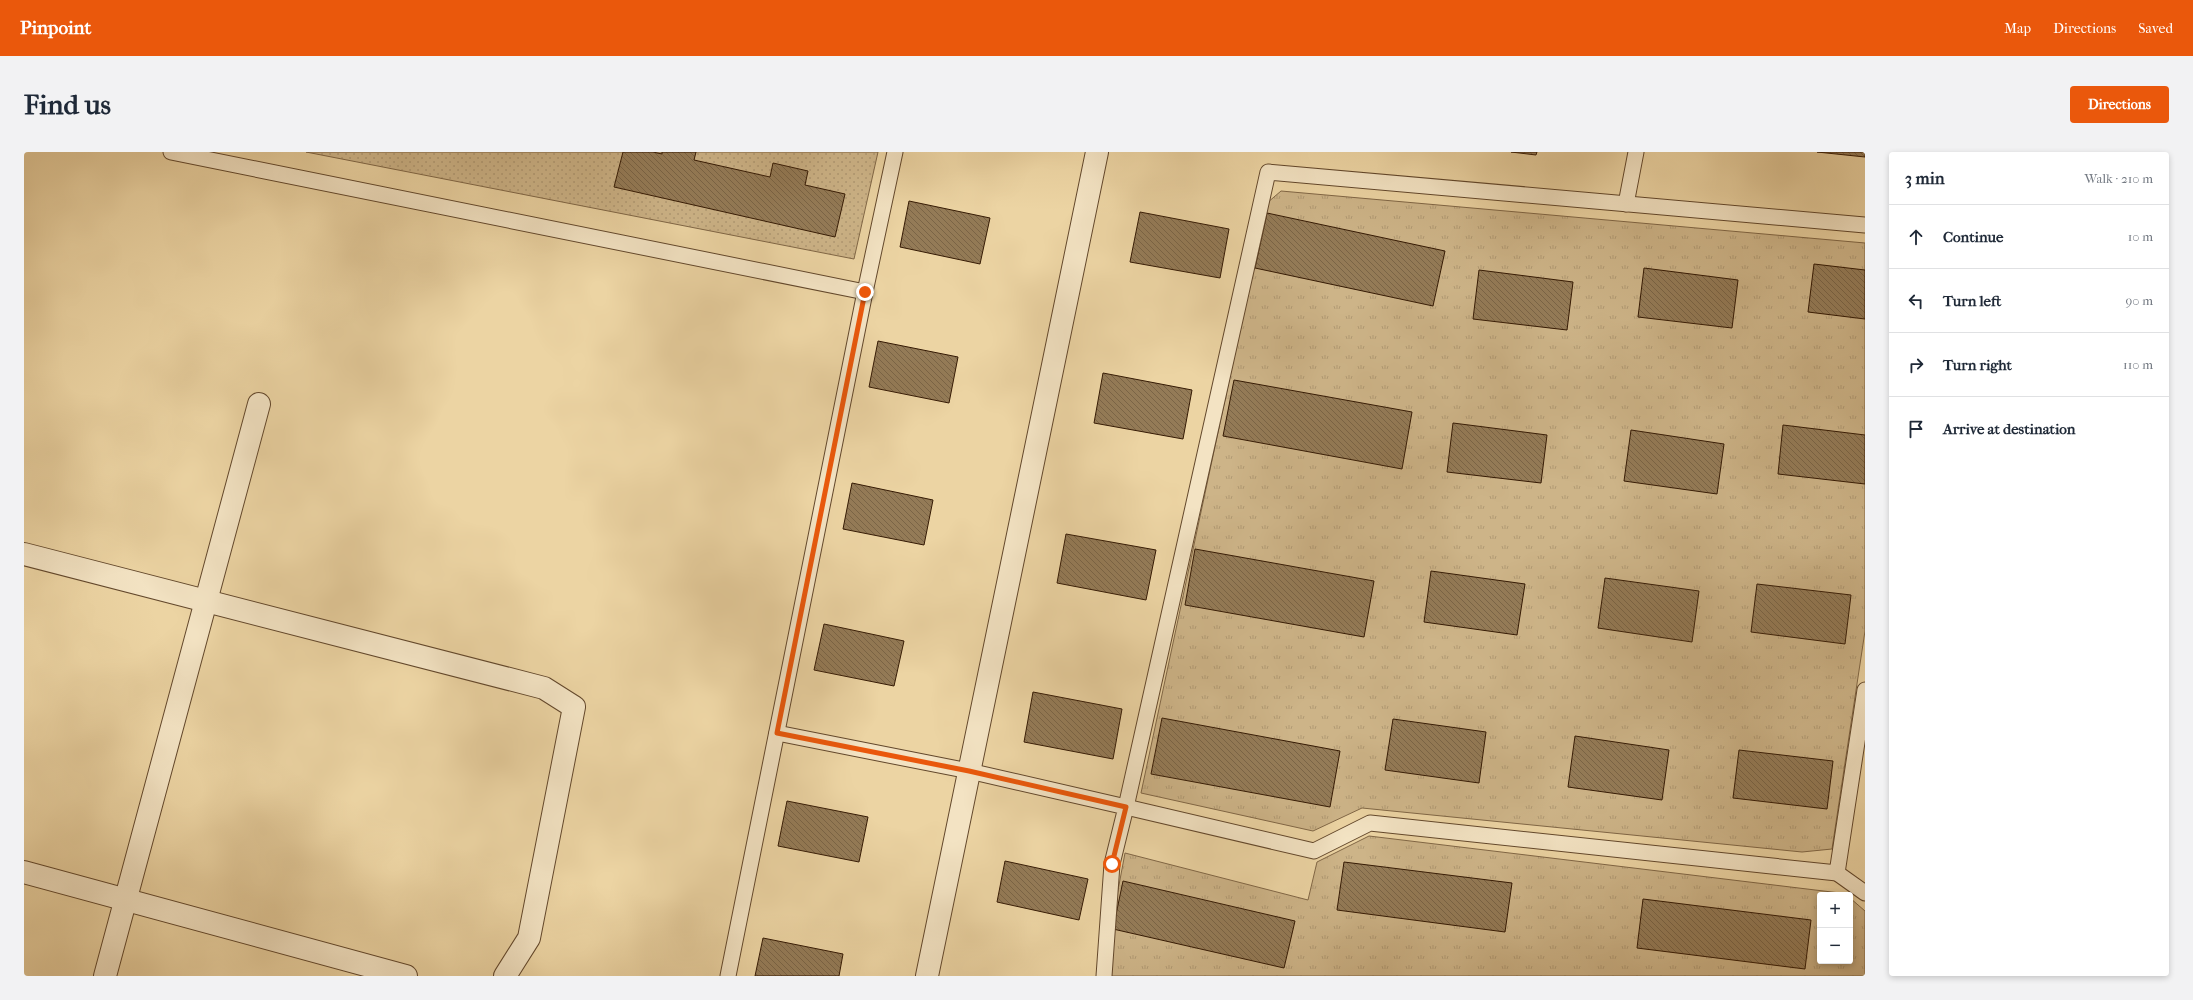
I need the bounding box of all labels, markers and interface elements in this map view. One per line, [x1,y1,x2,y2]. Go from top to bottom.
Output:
text: Pinpoint [20,17,91,39]
text: Map [2004,20,2031,37]
text: Directions [2053,20,2116,37]
text: Saved [2138,20,2173,37]
button: Directions [2070,86,2169,123]
text: Find us [24,88,111,121]
text: 3 min [1905,168,1945,188]
text: Walk · 210 m [2085,171,2153,186]
icon: ahead [1905,226,1927,248]
text: Continue [1943,228,2003,246]
text: 10 m [2128,229,2153,244]
route end [856,283,874,301]
icon: left [1905,290,1927,312]
text: Turn left [1943,292,2001,310]
text: 90 m [2125,293,2153,308]
icon: right [1905,354,1927,376]
text: Turn right [1943,356,2012,374]
text: 110 m [2123,357,2153,372]
icon: arrive [1905,418,1927,440]
text: Arrive at destination [1943,420,2075,438]
route start [1103,855,1121,873]
map controls [1817,892,1853,964]
button: + [1817,892,1853,928]
button: − [1817,928,1853,964]

